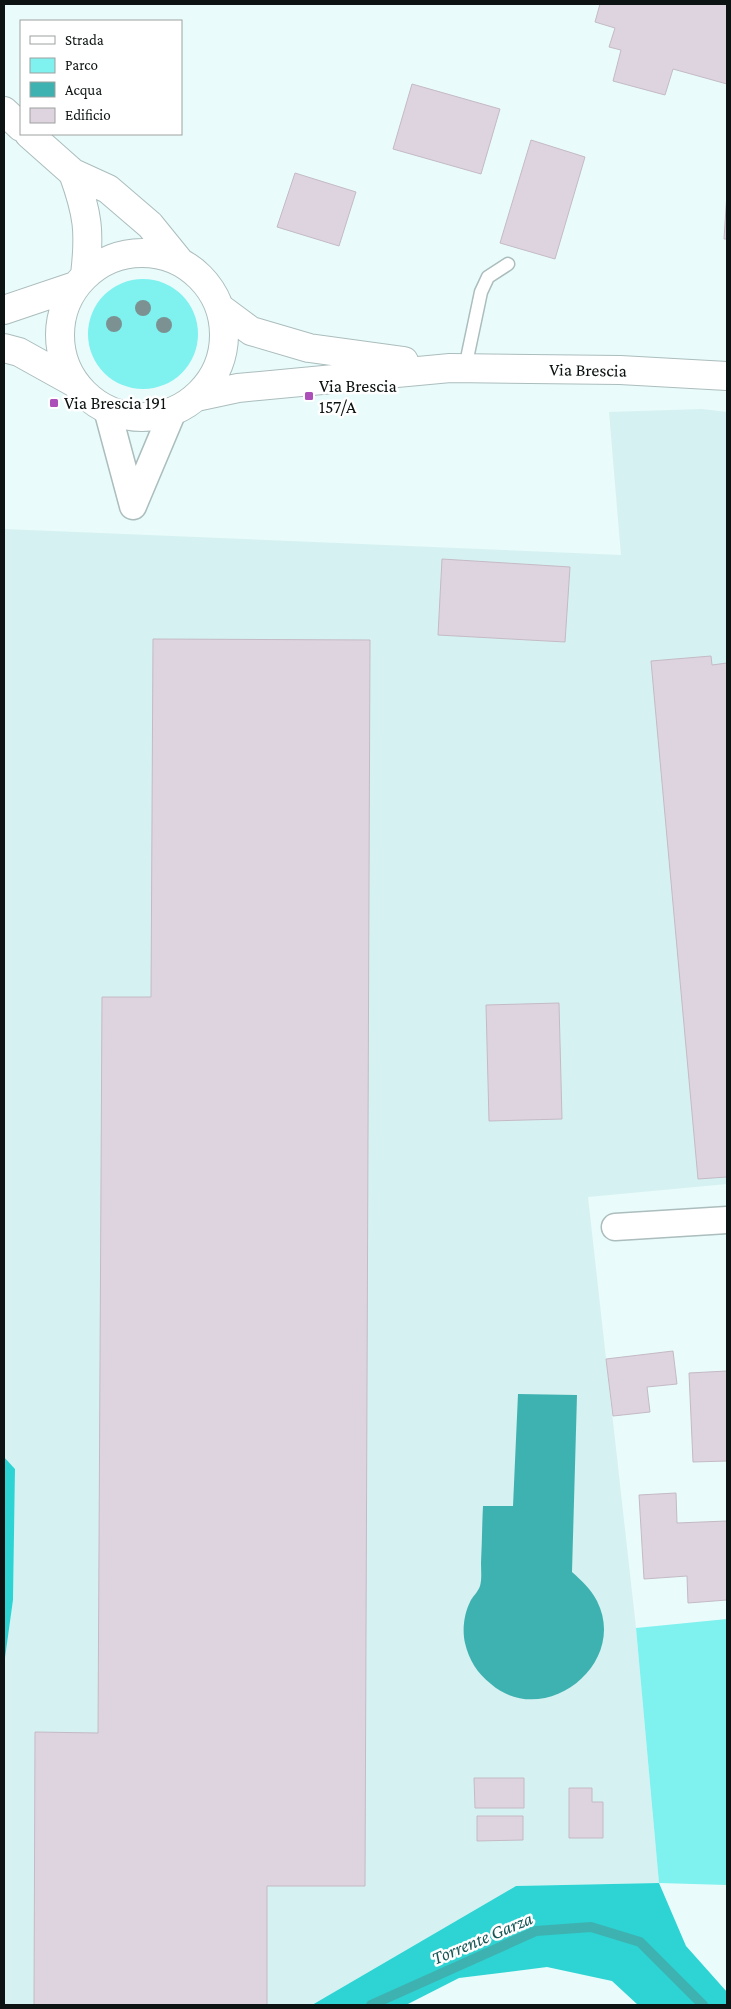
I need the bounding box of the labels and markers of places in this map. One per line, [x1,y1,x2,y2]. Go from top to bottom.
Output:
place label: Via Brescia 157/A [319,376,397,417]
marker: Via Brescia 157/A [303,390,315,402]
place label: Via Brescia 191 [64,393,166,413]
marker: Via Brescia 191 [48,397,60,409]

